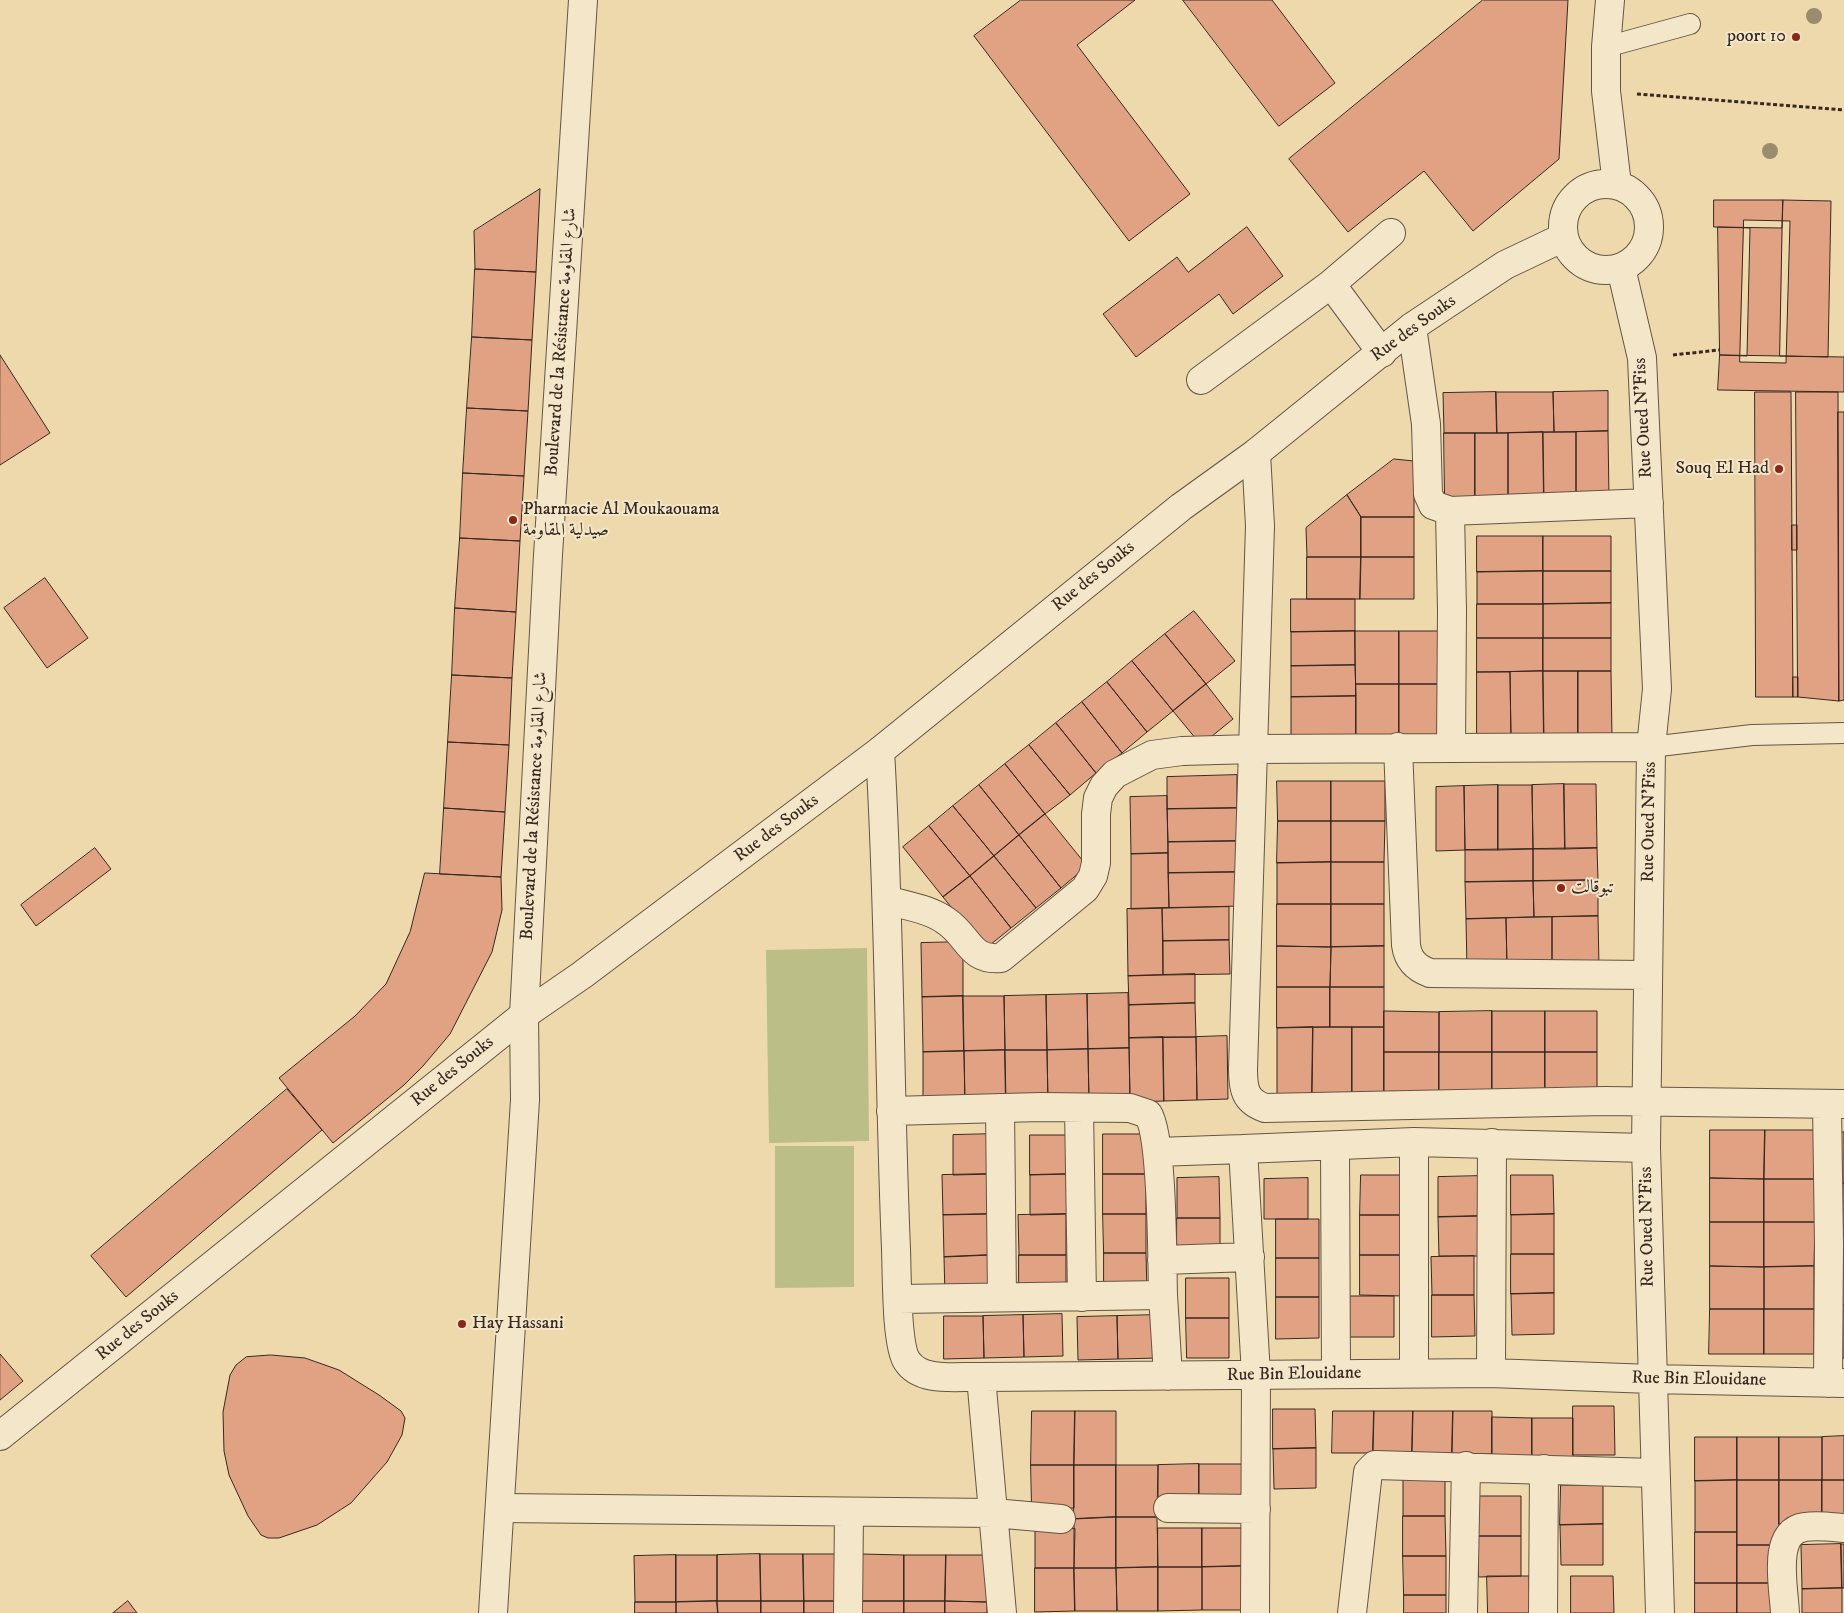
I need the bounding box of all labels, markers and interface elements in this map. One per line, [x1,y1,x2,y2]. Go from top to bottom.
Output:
place label: poort 10 [1727,26,1786,48]
marker: poort 10 [1790,31,1802,43]
street label: Boulevard de la Résistance شارع المقاومة [542,207,582,477]
street label: Rue des Souks [1367,291,1461,367]
street label: Rue Oued N'Fiss [1630,357,1658,479]
place label: Souq El Had [1676,458,1769,480]
marker: Souq El Had [1773,463,1785,475]
place label: Pharmacie Al Moukaouama صيدلية المقاومة [523,499,719,542]
marker: Pharmacie Al Moukaouama صيدلية المقاومة [507,514,519,526]
street label: Rue des Souks [1048,537,1140,617]
street label: Boulevard de la Résistance شارع المقاومة [517,671,553,941]
street label: Rue Oued N'Fiss [1638,761,1662,883]
street label: Rue des Souks [731,790,823,868]
place label: تبوقالت [1571,877,1614,899]
marker: تبوقالت [1555,882,1567,894]
street label: Rue des Souks [407,1032,499,1112]
street label: Rue Oued N'Fiss [1636,1166,1660,1288]
street label: Rue des Souks [92,1286,184,1366]
place label: Hay Hassani [472,1313,564,1335]
marker: Hay Hassani [456,1318,468,1330]
street label: Rue Bin Elouidane [1226,1363,1362,1387]
street label: Rue Bin Elouidane [1631,1368,1767,1392]

